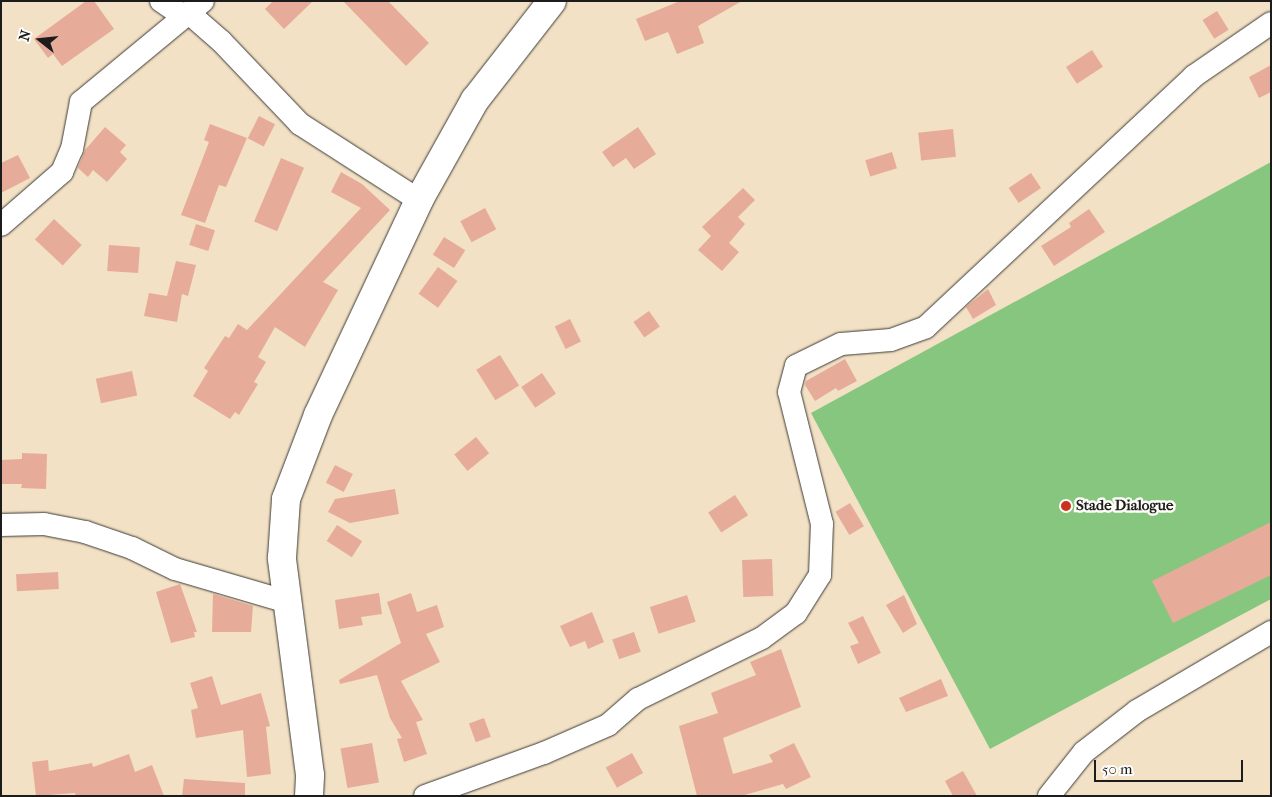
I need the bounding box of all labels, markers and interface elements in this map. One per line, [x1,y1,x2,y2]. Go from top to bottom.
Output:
north arrow [15,15,65,65]
text: N [15,28,35,43]
place label: Stade Dialogue [1076,497,1173,515]
marker: Stade Dialogue [1060,500,1072,512]
scale bar [1097,750,1246,782]
text: 50 m [1102,760,1132,778]

